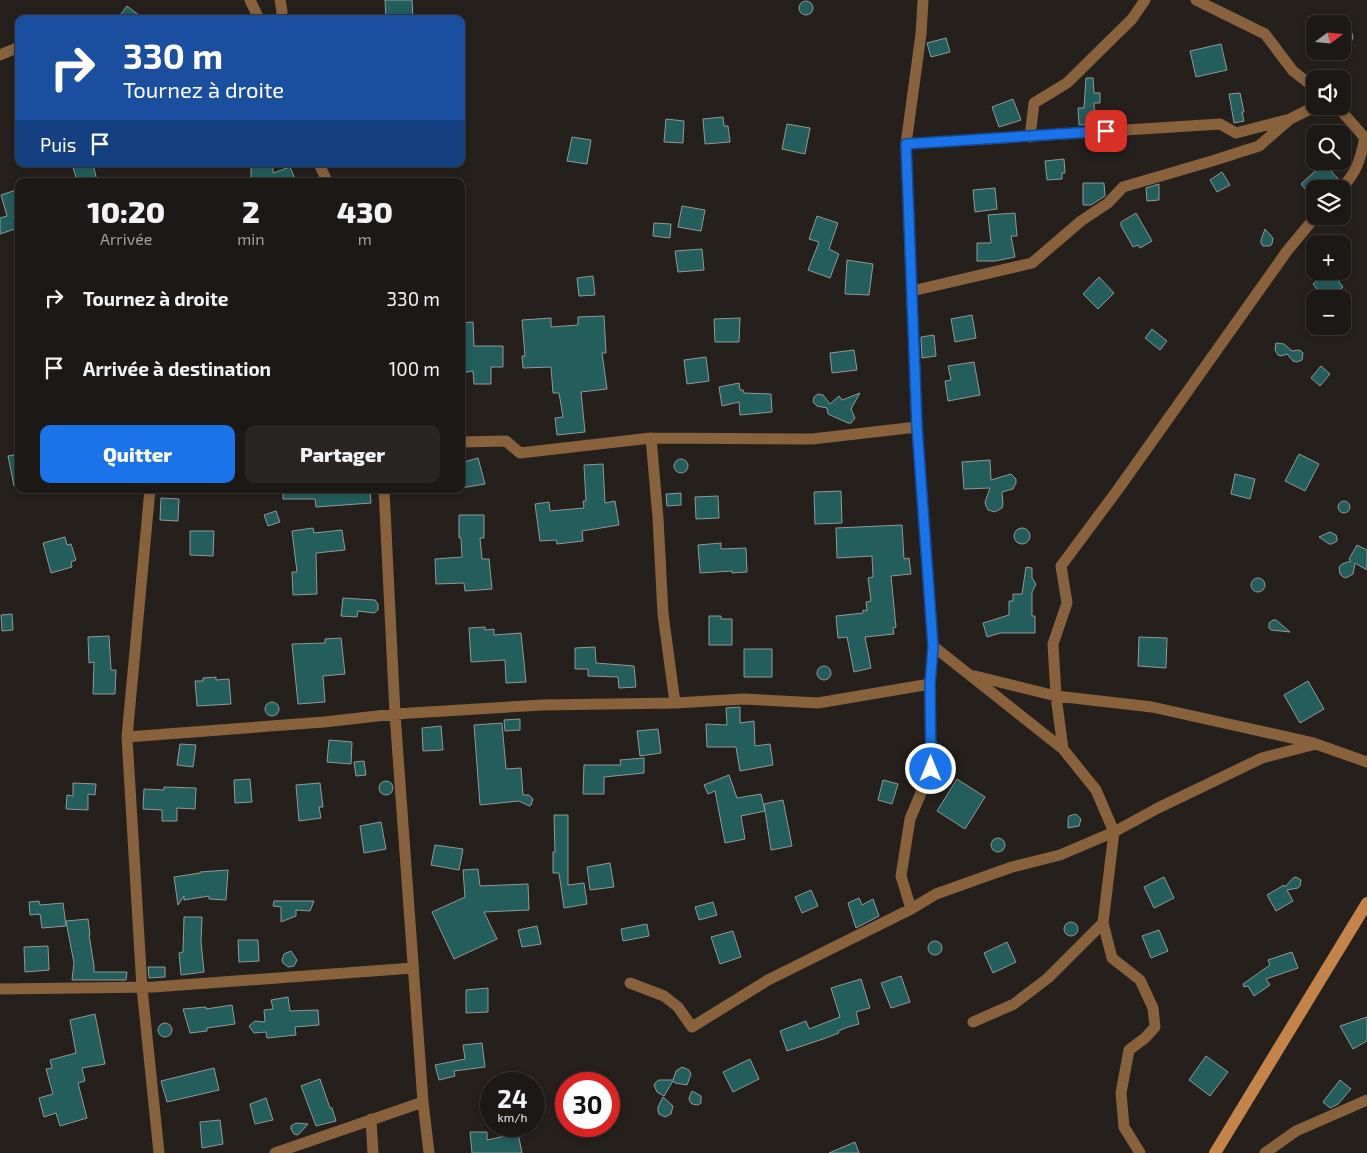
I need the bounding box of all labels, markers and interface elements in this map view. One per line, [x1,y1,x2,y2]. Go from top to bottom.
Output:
north arrow [1306,15,1351,60]
map controls [1306,15,1351,335]
text: 330 m [123,34,223,76]
icon: right [40,35,105,100]
button: sound [1306,70,1351,115]
text: Tournez à droite [123,76,284,102]
pin [1085,110,1127,152]
icon: arrive [1092,117,1120,145]
button: search [1306,125,1351,170]
icon: arrive [86,130,114,158]
text: Puis [40,133,76,156]
button: layers [1306,180,1351,225]
text: 10:20 [87,193,165,229]
text: 2 [242,193,260,229]
text: 430 [337,193,393,229]
text: Arrivée [100,229,152,248]
text: min [237,229,265,248]
text: m [358,229,372,248]
button: + [1306,235,1351,280]
icon: right [40,284,68,312]
text: Tournez à droite [83,287,229,310]
text: 330 m [387,287,440,310]
button: − [1306,290,1351,335]
icon: arrive [40,354,68,382]
text: Arrivée à destination [83,357,271,380]
text: 100 m [389,357,440,380]
button: Quitter [40,425,235,483]
button: Partager [245,425,440,483]
position arrow [904,742,956,794]
speed limit sign: 30 [555,1072,620,1137]
text: 24 [497,1083,528,1113]
text: km/h [498,1110,527,1124]

